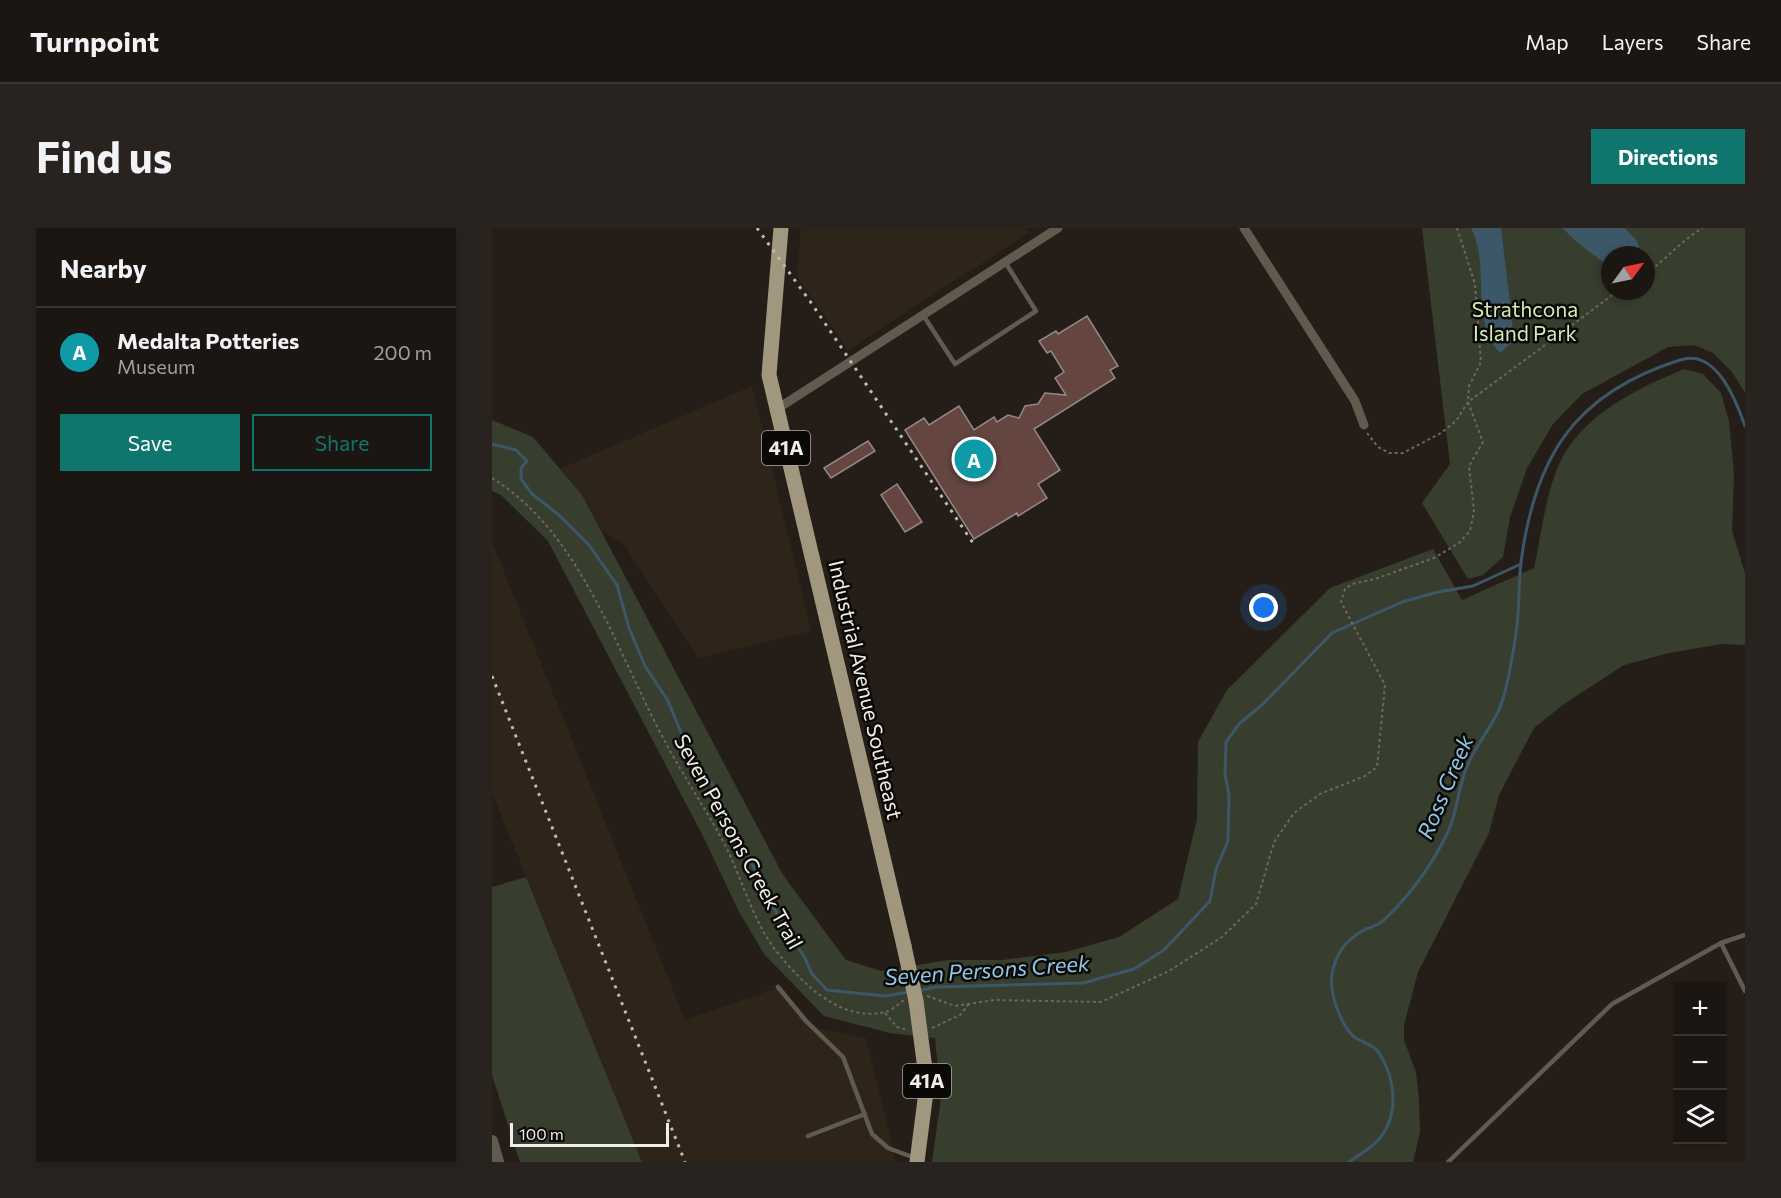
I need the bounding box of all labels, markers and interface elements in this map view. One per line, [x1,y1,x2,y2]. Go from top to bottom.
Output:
text: Turnpoint [30,24,159,58]
text: Map [1525,29,1569,54]
text: Layers [1602,29,1664,54]
text: Share [1697,29,1751,54]
button: Directions [1591,129,1745,184]
text: Find us [36,130,172,182]
north arrow [1601,246,1655,300]
text: Nearby [60,252,147,283]
park label: Strathcona Island Park [1472,296,1578,345]
text: Medalta Potteries [117,327,299,354]
text: A [72,340,87,364]
text: 200 m [374,340,432,364]
text: Museum [117,354,196,378]
button: Save [60,414,240,471]
button: Share [252,414,432,471]
road number: 41A [762,431,810,465]
pin: A [954,436,994,482]
street label: Industrial Avenue Southeast [824,558,908,822]
your location [1249,593,1278,622]
street label: Seven Persons Creek Trail [670,729,809,953]
water label: Ross Creek [1411,730,1479,843]
water label: Seven Persons Creek [883,949,1092,990]
map controls [1673,982,1727,1144]
button: + [1673,982,1727,1036]
button: − [1673,1036,1727,1090]
road number: 41A [903,1064,951,1098]
button: layers [1673,1090,1727,1144]
scale bar [510,1120,669,1148]
text: 100 m [519,1124,564,1143]

